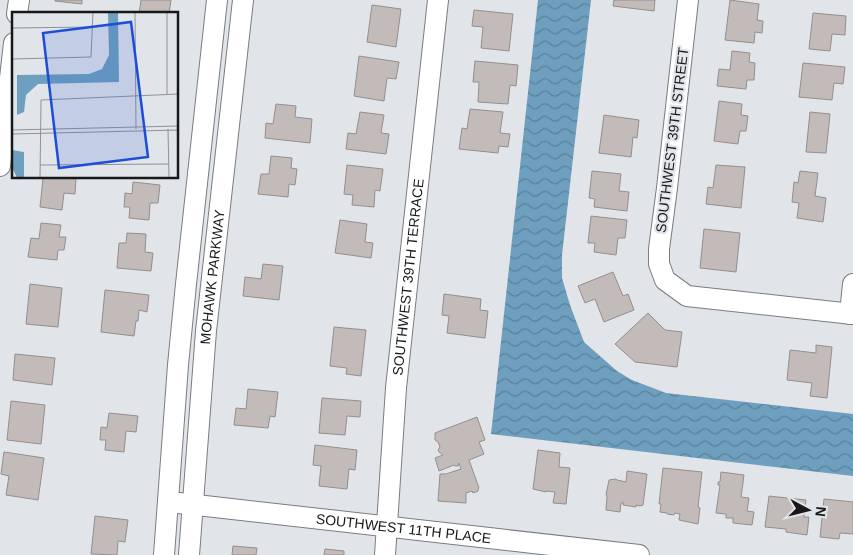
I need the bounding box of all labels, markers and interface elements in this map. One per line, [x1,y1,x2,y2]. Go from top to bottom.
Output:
inset map [12,12,179,179]
street label: SOUTHWEST 39TH STREET [653,46,691,233]
street label: SOUTHWEST 39TH TERRACE [389,178,427,376]
street label: MOHAWK PARKWAY [197,208,228,345]
north arrow [783,485,833,535]
text: N [812,506,829,518]
street label: SOUTHWEST 11TH PLACE [315,511,492,546]

